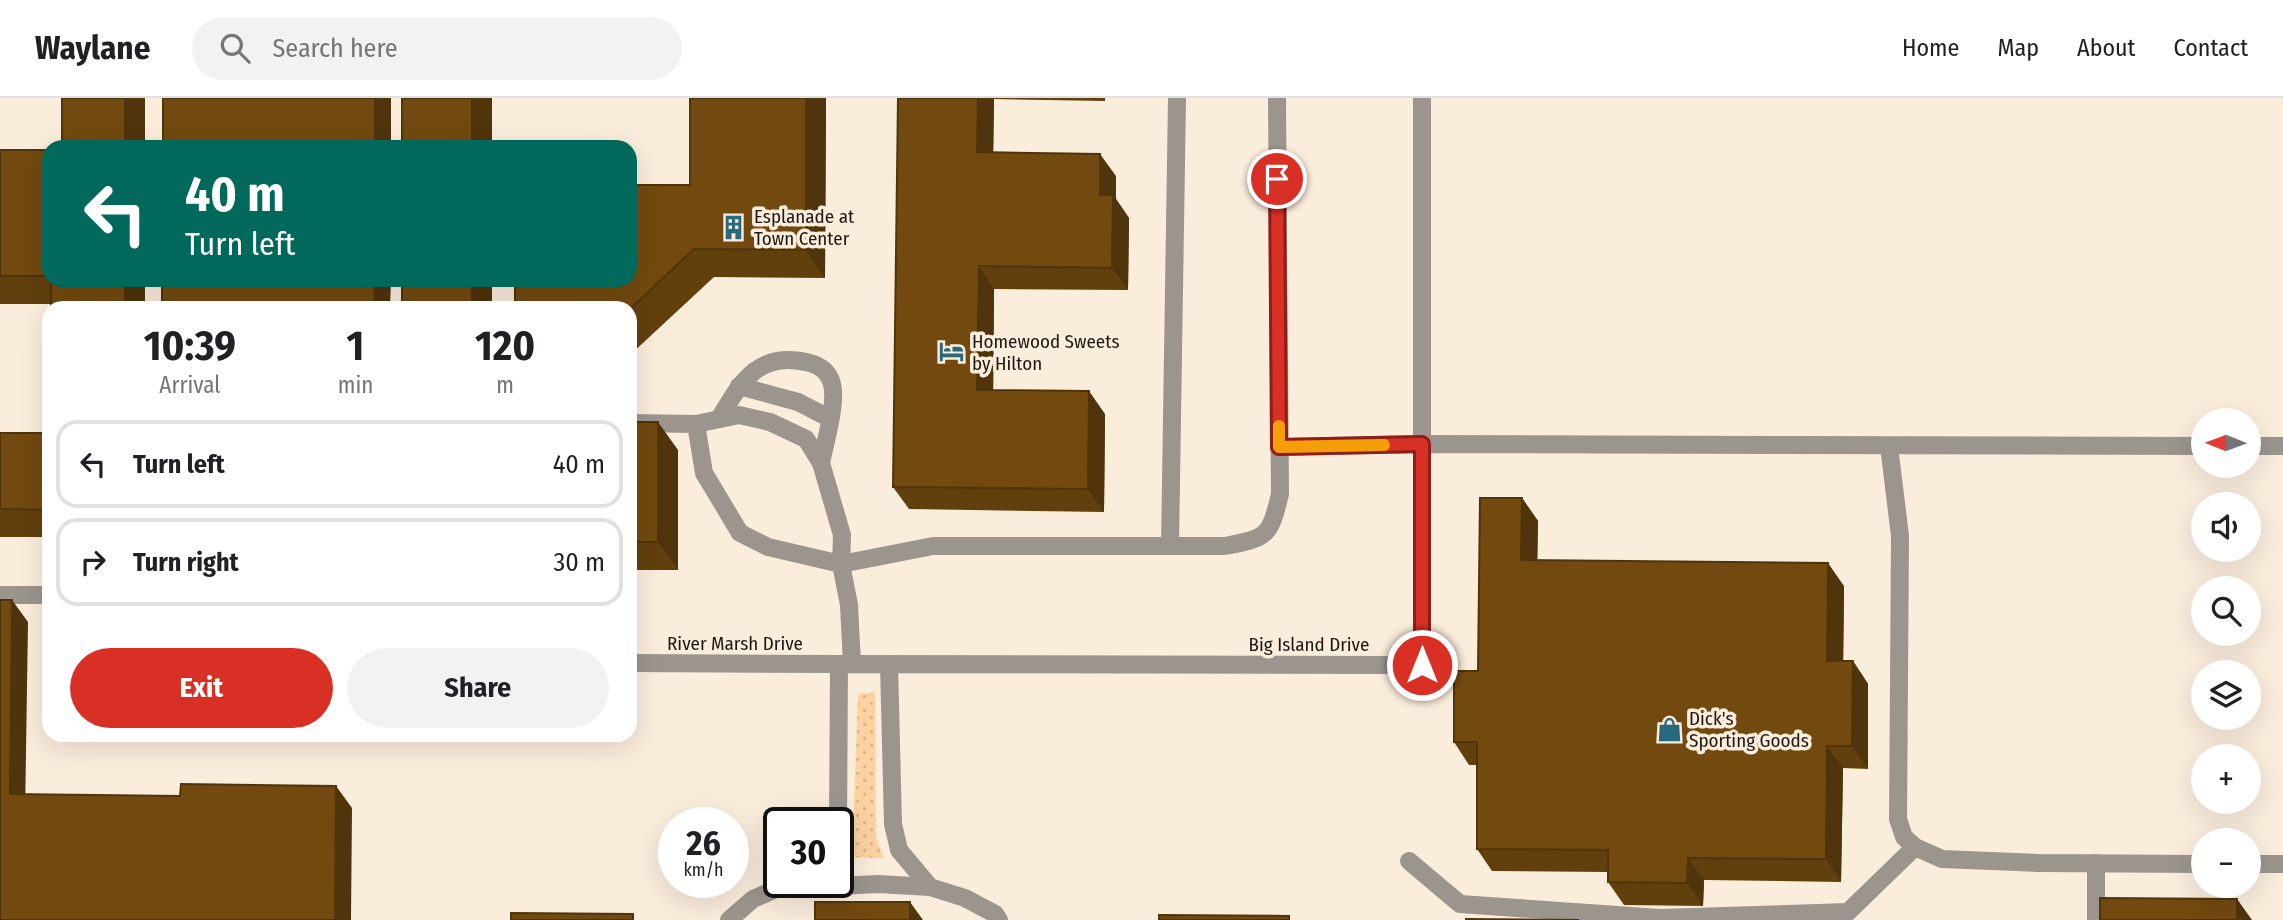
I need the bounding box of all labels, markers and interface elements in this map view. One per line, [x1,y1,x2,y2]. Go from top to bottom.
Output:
search box [192,17,682,80]
text: Waylane [35,28,150,68]
icon: search [216,29,254,67]
text: Search here [272,33,398,64]
text: Home [1902,34,1959,62]
text: Map [1997,34,2039,62]
text: About [2077,34,2135,62]
text: Contact [2173,34,2248,62]
pin [1247,149,1307,209]
icon: arrive [1258,160,1296,198]
text: 40 m [185,165,285,224]
icon: left [70,168,161,259]
place label: Esplanade at Town Center [754,205,855,250]
building icon: Esplanade at Town Center [720,213,748,241]
text: Turn left [185,225,295,263]
text: 10:39 [144,321,236,371]
text: 1 [347,321,364,371]
text: 120 [475,321,535,371]
place label: Homewood Sweets by Hilton [972,330,1120,375]
hotel icon: Homewood Sweets by Hilton [938,338,966,366]
text: Arrival [159,371,220,399]
text: min [338,371,373,399]
text: m [496,371,514,399]
north arrow [2191,408,2261,478]
map controls [2191,408,2261,898]
icon: left [74,445,112,483]
text: Turn left [133,449,225,480]
text: 40 m [553,449,605,480]
button: sound [2191,492,2261,562]
icon: right [74,543,112,581]
text: Turn right [133,547,239,578]
text: 30 m [554,547,605,578]
button: search [2191,576,2261,646]
position arrow [1385,628,1459,702]
street label: River Marsh Drive [667,632,803,655]
street label: Big Island Drive [1249,633,1369,656]
button: Exit [70,648,333,728]
button: Share [347,648,609,728]
button: layers [2191,660,2261,730]
place label: Dick's Sporting Goods [1689,707,1809,752]
shop icon: Dick's Sporting Goods [1655,715,1683,743]
button: + [2191,744,2261,814]
speed limit sign: 30 [763,807,854,898]
text: 26 [686,822,721,864]
button: − [2191,828,2261,898]
text: km/h [683,859,724,881]

